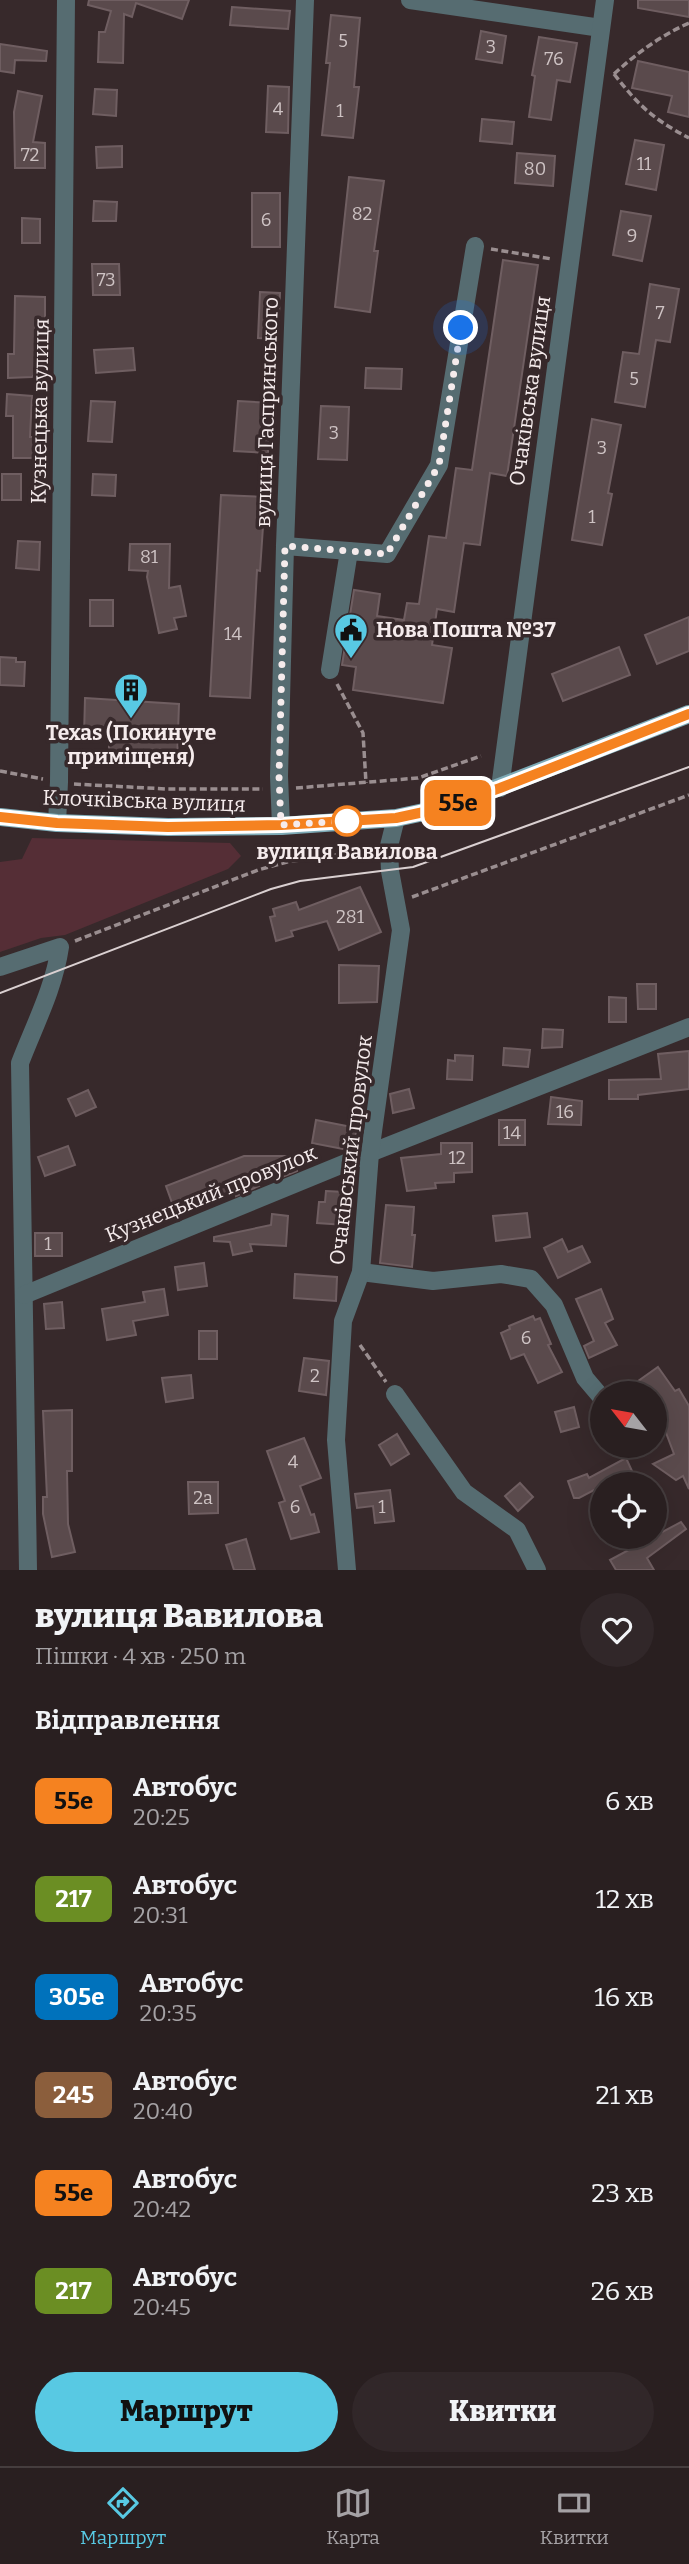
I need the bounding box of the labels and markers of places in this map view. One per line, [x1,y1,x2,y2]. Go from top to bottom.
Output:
public building icon: Нова Пошта №37 [332,611,370,660]
place label: Нова Пошта №37 [376,617,556,643]
building icon: Texas (Покинуте приміщеня) [112,671,150,720]
place label: Texas (Покинуте приміщеня) [46,720,216,770]
marker: вулиця Вавилова [332,806,362,836]
place label: вулиця Вавилова [257,839,438,865]

